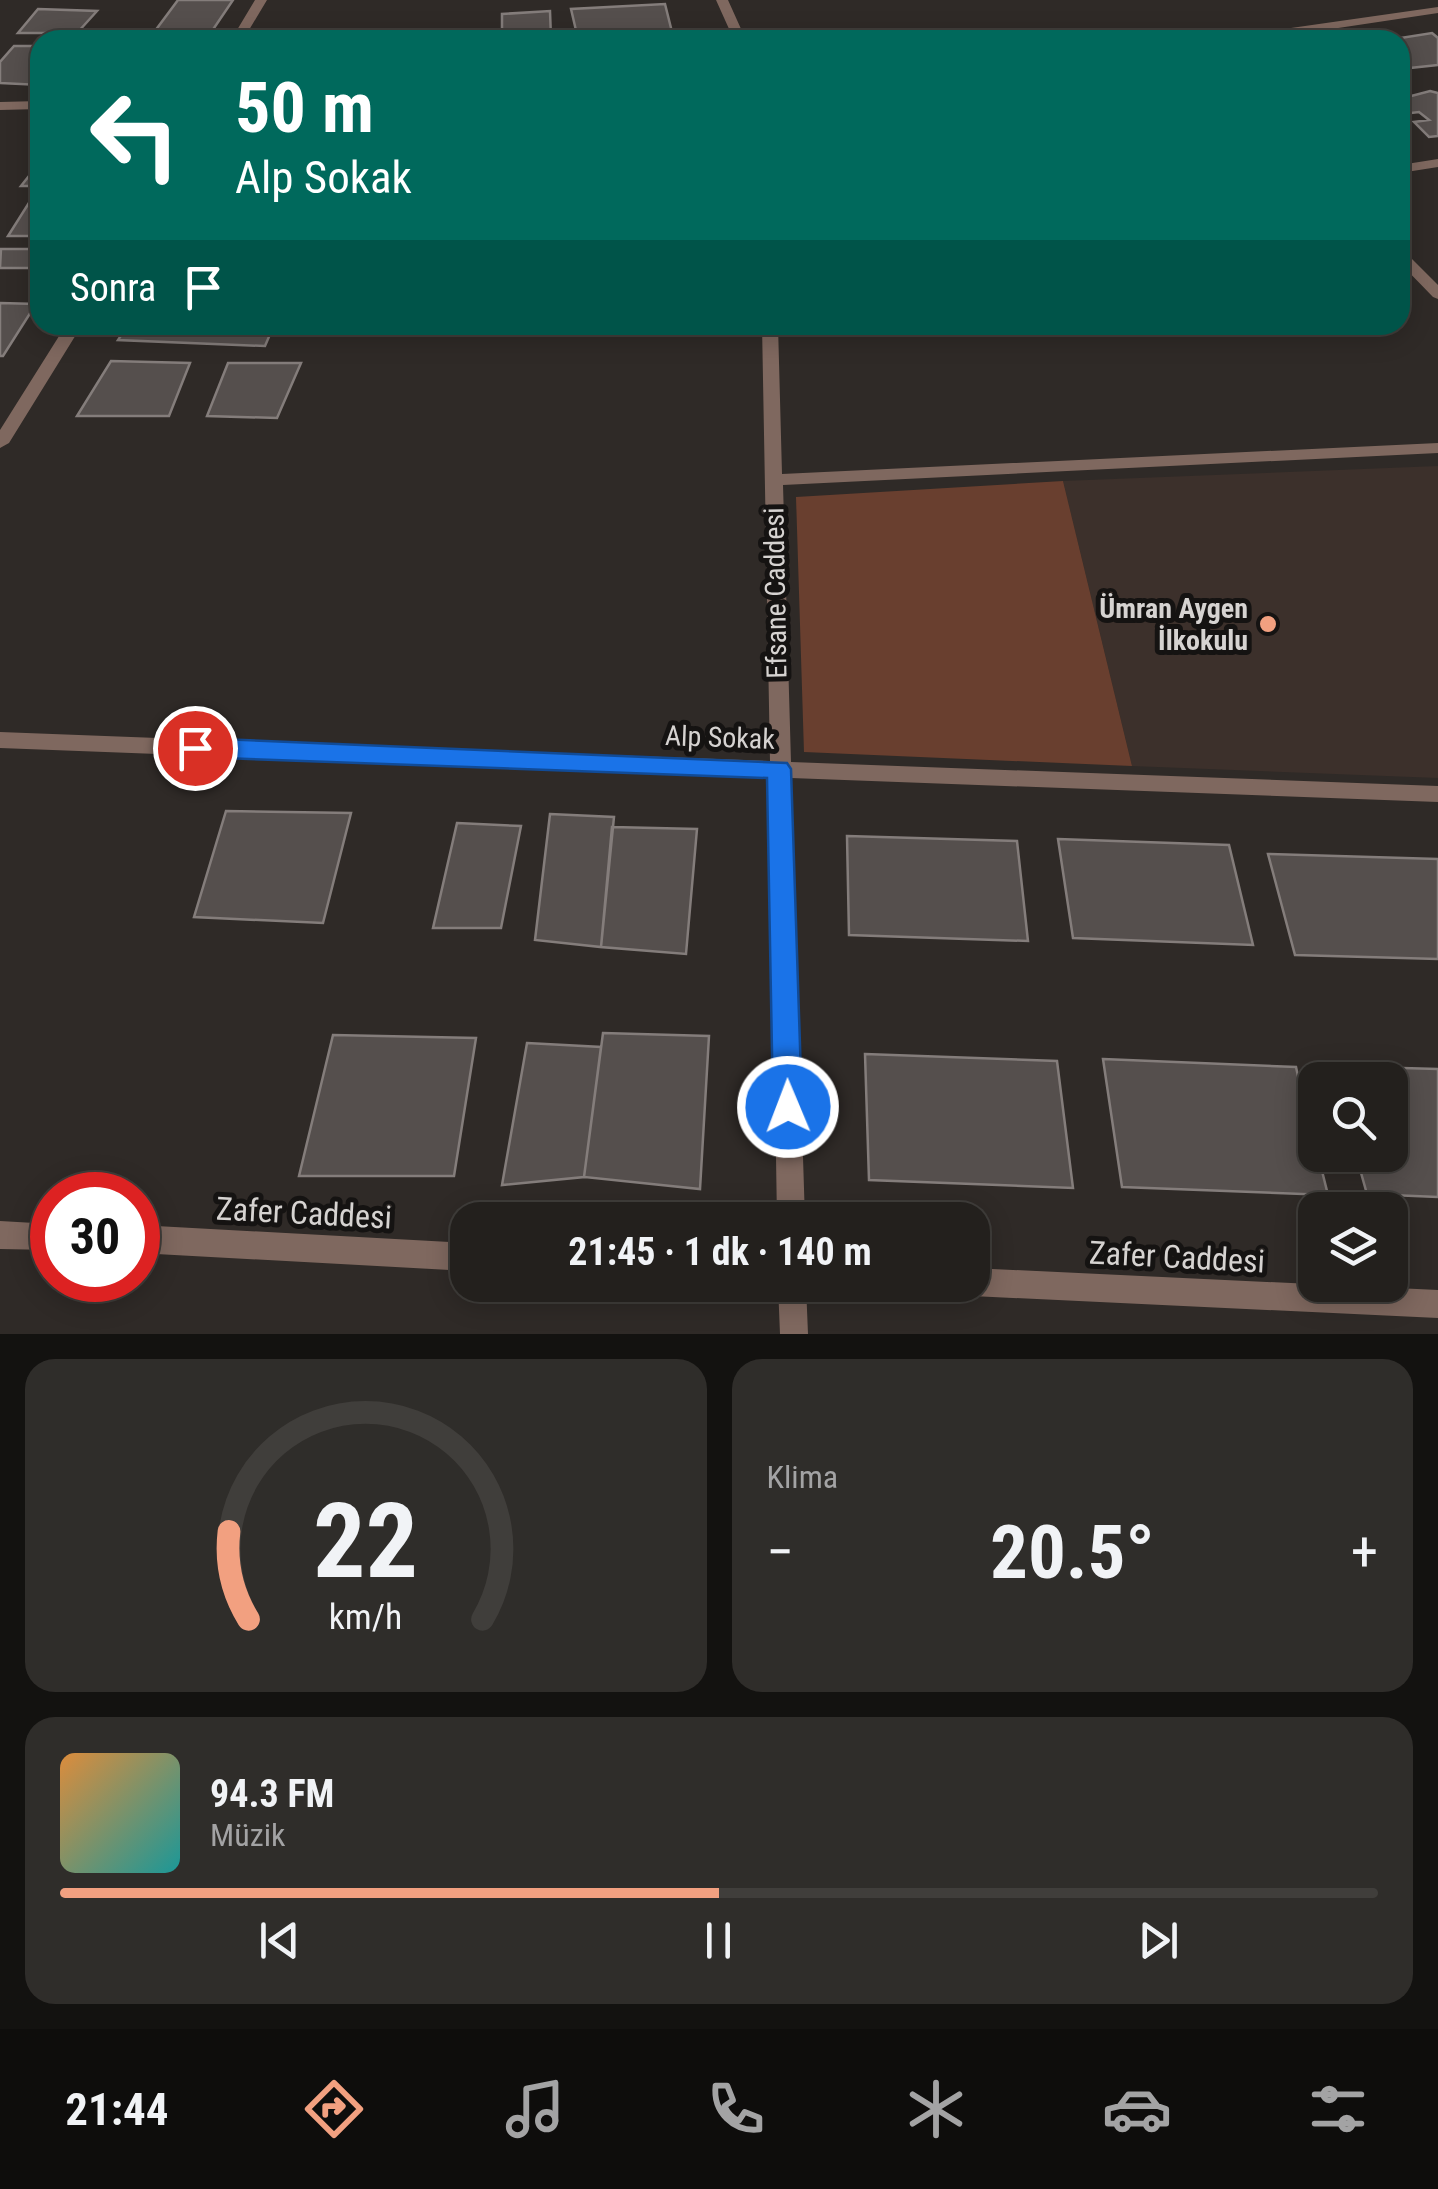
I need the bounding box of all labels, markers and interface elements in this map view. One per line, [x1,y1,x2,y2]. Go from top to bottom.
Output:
text: 50 m [235,67,374,149]
icon: left [70,70,200,200]
text: Alp Sokak [235,151,412,204]
icon: arrive [176,260,231,315]
text: Sonra [70,266,156,310]
street label: Efsane Caddesi [758,507,793,679]
place label: Ümran Aygen İlkokulu [1099,592,1248,657]
marker: Ümran Aygen İlkokulu [1257,613,1279,635]
pin [153,706,238,791]
street label: Alp Sokak [664,719,776,756]
icon: arrive [168,721,223,776]
position arrow [736,1055,840,1159]
map controls [1298,1062,1408,1302]
button: search [1298,1062,1408,1172]
speed limit sign: 30 [30,1172,160,1302]
street label: Zafer Caddesi [215,1189,393,1237]
button: layers [1298,1192,1408,1302]
text: 21:45 · 1 dk · 140 m [568,1230,872,1274]
street label: Zafer Caddesi [1088,1233,1266,1281]
text: Klima [767,1458,838,1496]
text: 22 [313,1481,418,1602]
text: 20.5° [990,1508,1155,1596]
text: − [767,1520,794,1584]
text: + [1351,1520,1378,1584]
text: km/h [329,1596,403,1638]
text: 94.3 FM [210,1772,334,1816]
text: Müzik [210,1816,285,1854]
icon: previous [252,1913,307,1968]
icon: pause [691,1913,746,1968]
icon: next [1131,1913,1186,1968]
icon: directions [299,2074,369,2144]
icon: music [500,2074,570,2144]
icon: phone [701,2074,771,2144]
icon: climate [901,2074,971,2144]
icon: car [1102,2074,1172,2144]
icon: filters [1303,2074,1373,2144]
text: 21:44 [65,2083,169,2136]

